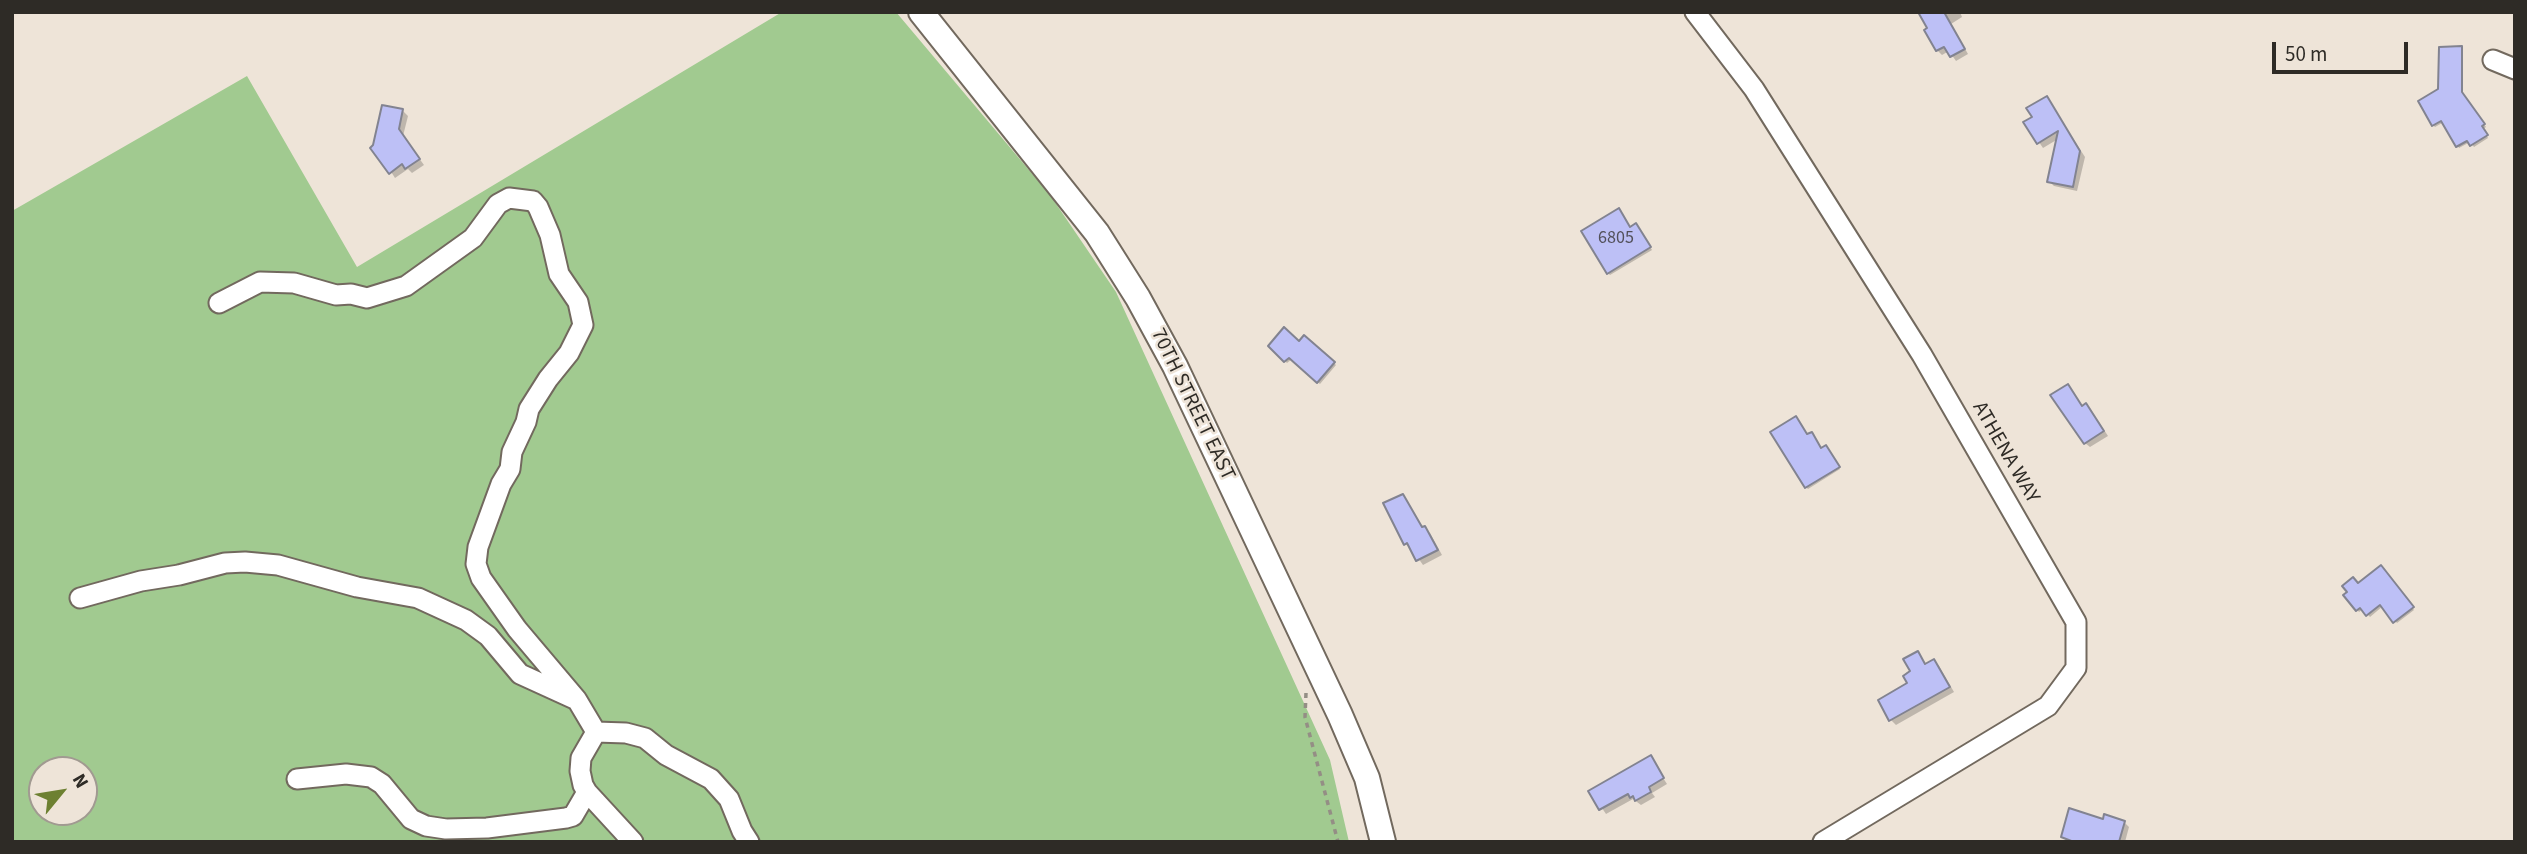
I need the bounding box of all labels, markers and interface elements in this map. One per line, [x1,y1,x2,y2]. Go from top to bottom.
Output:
scale bar [2275,28,2412,72]
text: 50 m [2285,39,2327,69]
house number: 6805 [1598,228,1634,250]
street label: 70TH STREET EAST [1144,325,1240,485]
street label: ATHENA WAY [1966,398,2044,508]
north arrow [28,756,98,826]
text: N [65,769,95,793]

